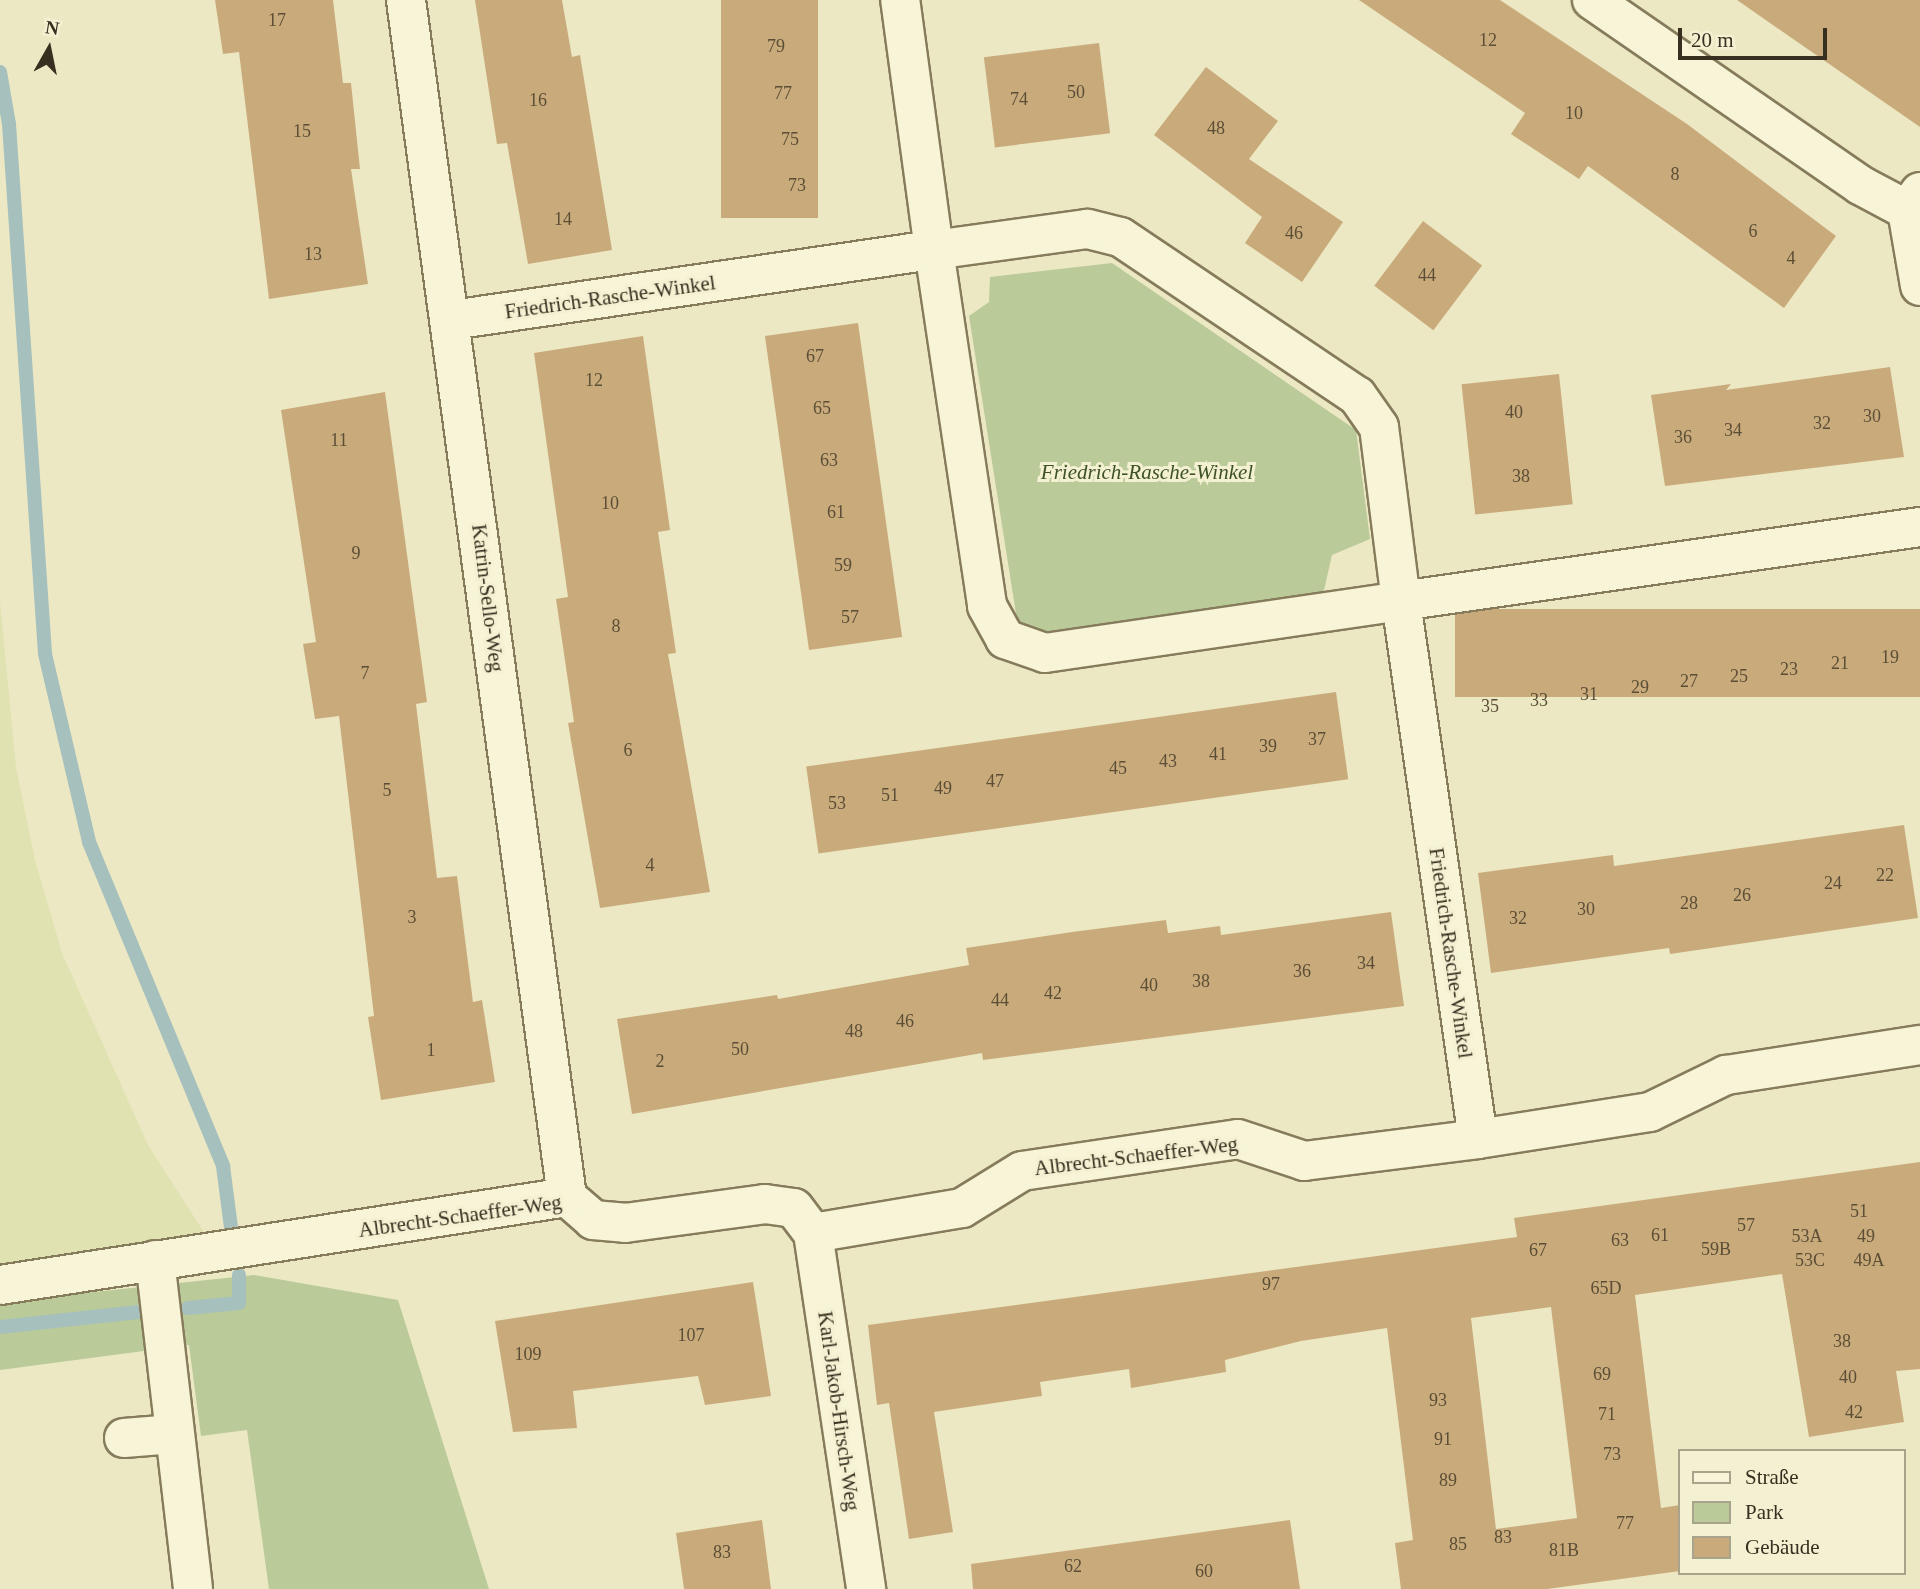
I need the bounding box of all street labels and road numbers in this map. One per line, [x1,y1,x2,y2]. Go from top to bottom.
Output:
street label: Friedrich-Rasche-Winkel [503,270,717,324]
street label: Katrin-Sello-Weg [466,523,510,673]
street label: Friedrich-Rasche-Winkel [1424,846,1478,1060]
street label: Albrecht-Schaeffer-Weg [1033,1131,1239,1181]
street label: Albrecht-Schaeffer-Weg [357,1189,563,1243]
street label: Karl-Jakob-Hirsch-Weg [813,1310,865,1512]

